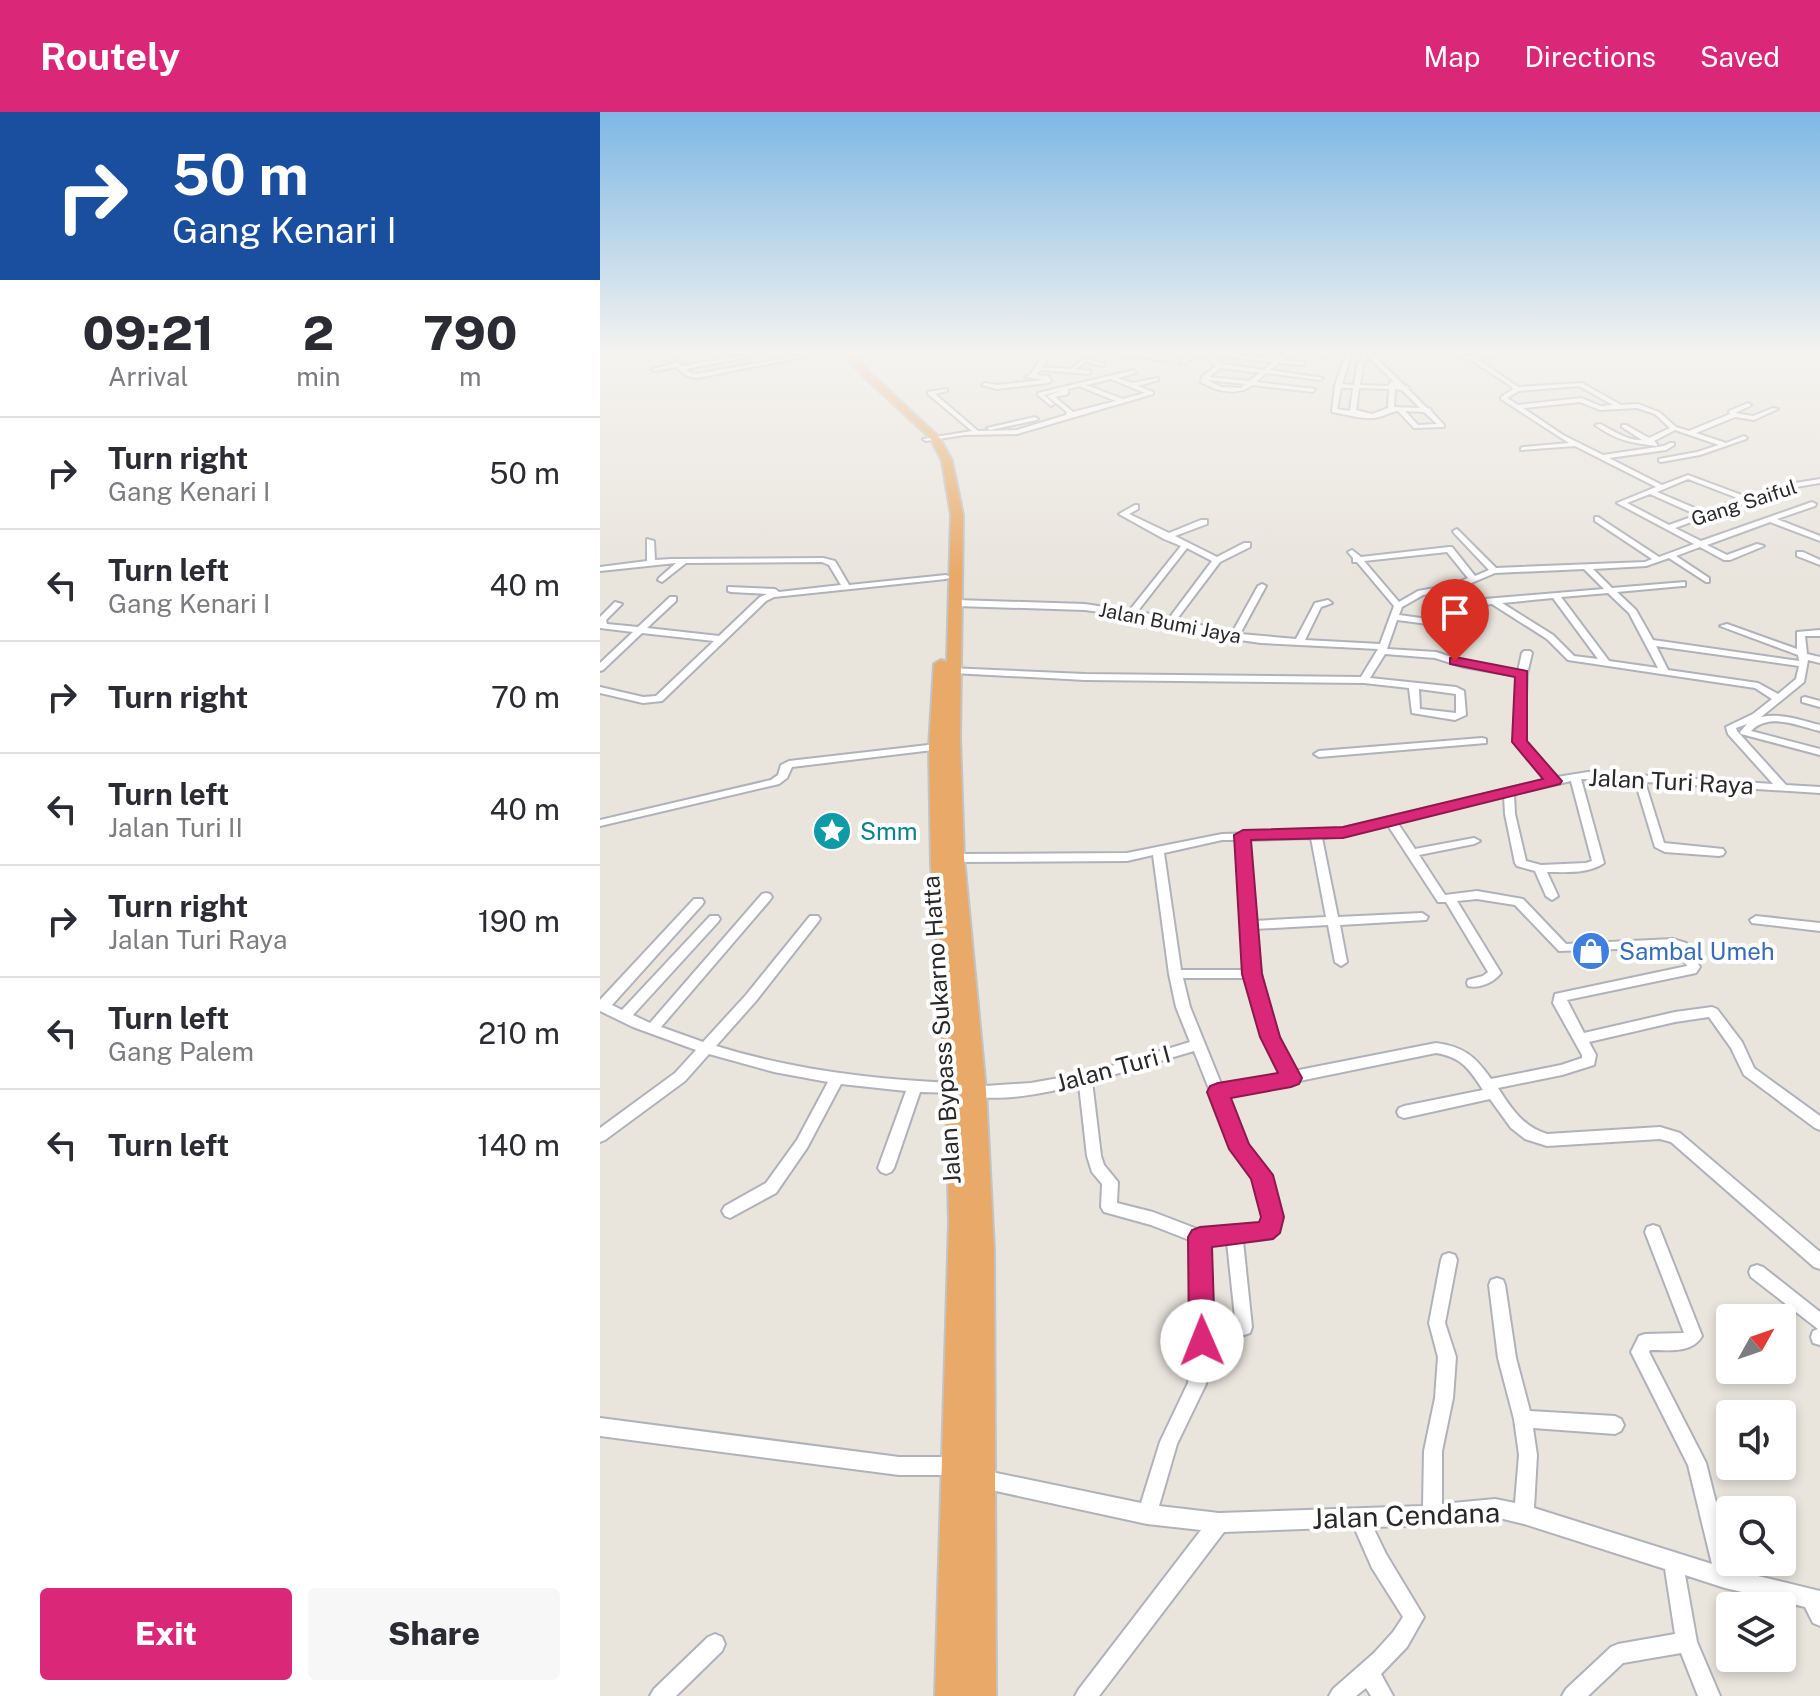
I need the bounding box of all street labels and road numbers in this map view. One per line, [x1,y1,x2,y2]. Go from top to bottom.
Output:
street label: Gang Saiful [1688,475,1800,531]
street label: Jalan Bumi Jaya [1097,597,1243,649]
street label: Jalan Turi Raya [1588,763,1754,799]
street label: Jalan Bypass Sukarno Hatta [916,875,966,1185]
street label: Jalan Turi I [1053,1039,1173,1097]
street label: Jalan Cendana [1311,1495,1501,1535]

